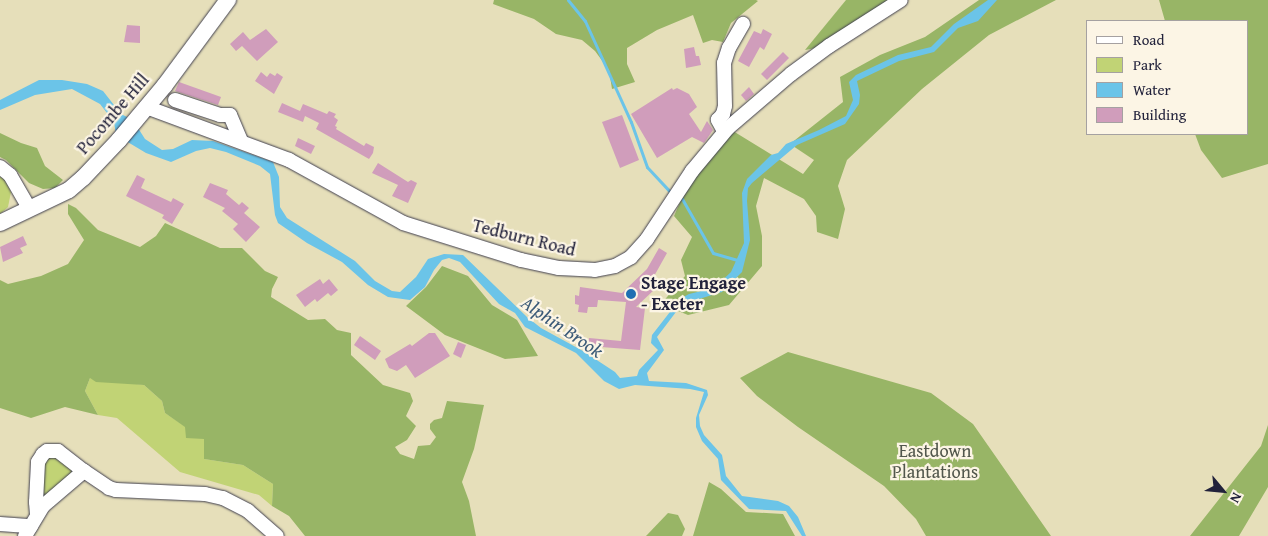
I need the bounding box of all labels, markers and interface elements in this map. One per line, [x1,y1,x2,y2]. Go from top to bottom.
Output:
legend [1086,20,1248,135]
text: Road [1133,29,1164,50]
text: Park [1133,54,1162,75]
street label: Pocombe Hill [72,69,154,159]
text: Water [1133,79,1171,100]
text: Building [1133,104,1186,125]
street label: Tedburn Road [470,215,578,261]
place label: Stage Engage - Exeter [641,273,746,316]
marker: Stage Engage - Exeter [625,288,637,300]
water label: Alphin Brook [517,291,607,363]
park label: Eastdown Plantations [892,441,978,484]
north arrow [1198,466,1248,516]
text: N [1225,489,1247,507]

